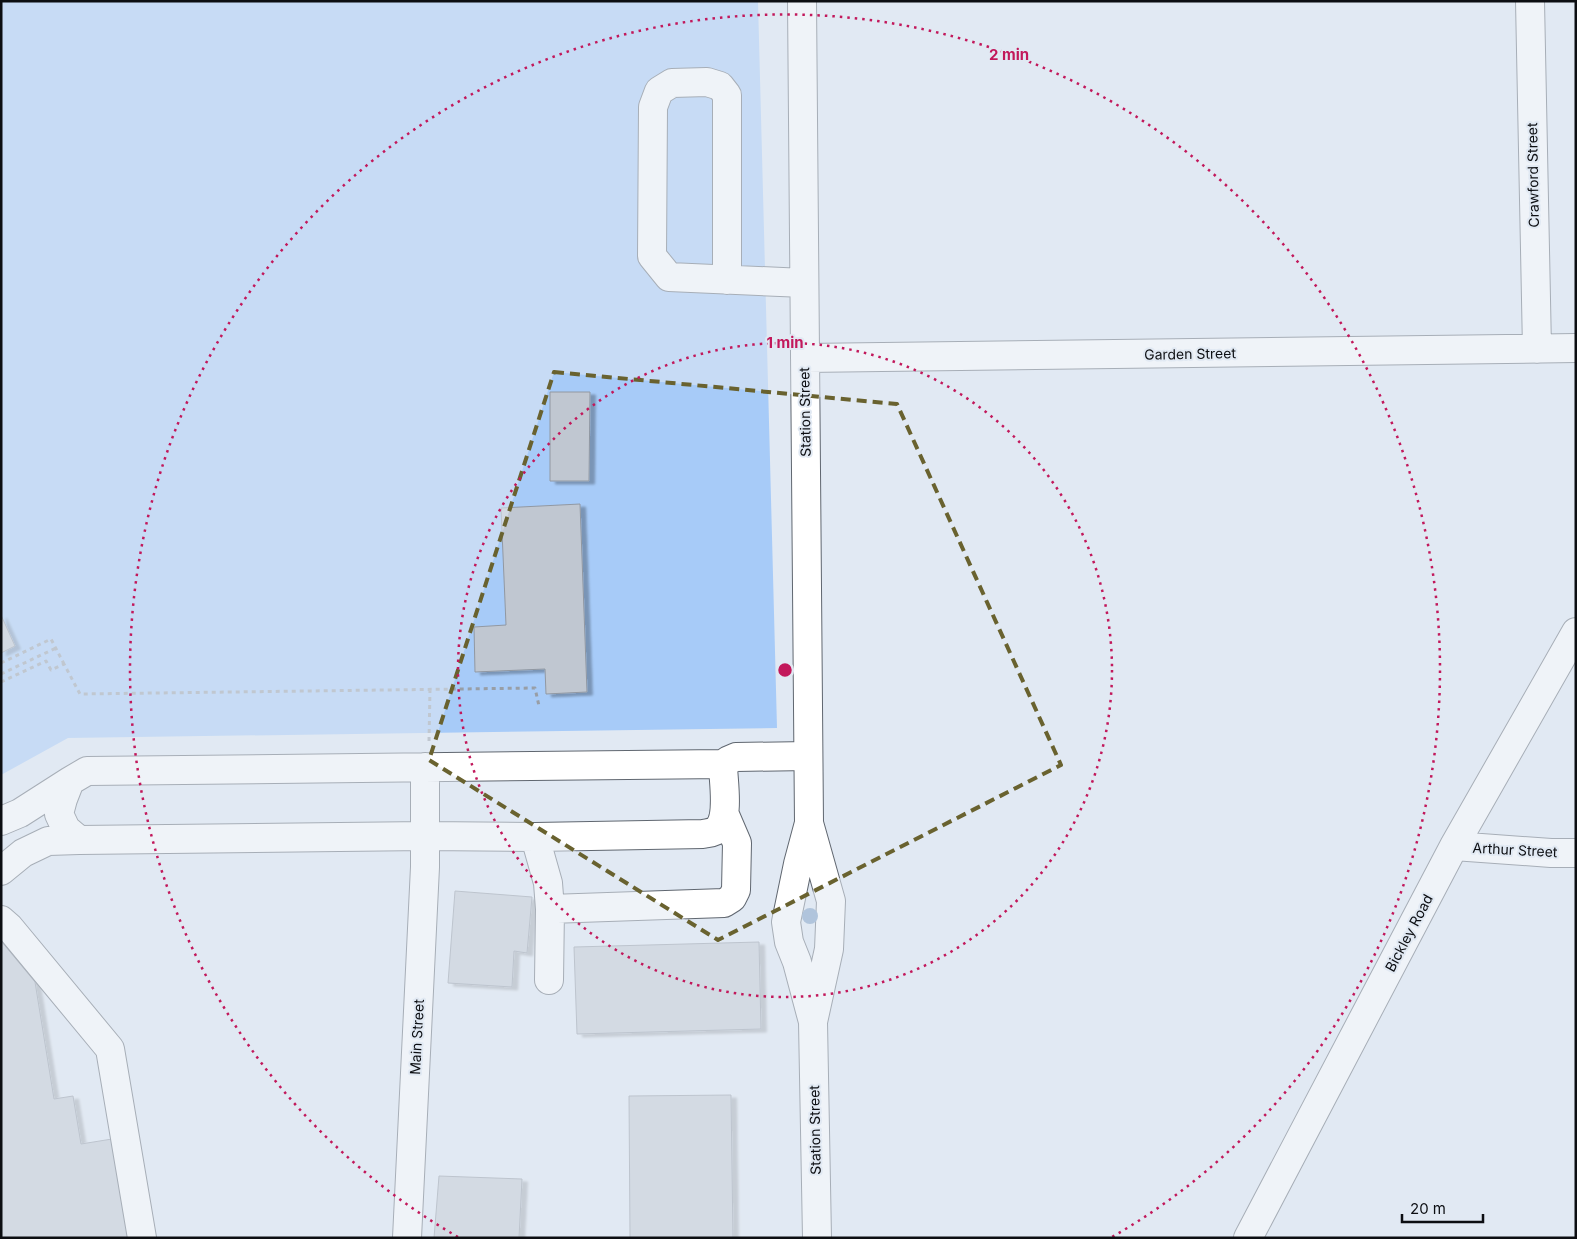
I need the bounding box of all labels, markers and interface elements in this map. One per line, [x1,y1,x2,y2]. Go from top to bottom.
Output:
text: 2 min [989,45,1029,64]
street label: Crawford Street [1523,122,1542,228]
text: 1 min [766,333,804,352]
street label: Garden Street [1144,344,1236,363]
street label: Station Street [795,367,814,457]
centre of rings [776,661,794,679]
street label: Arthur Street [1472,839,1558,860]
street label: Bickley Road [1381,891,1436,974]
street label: Main Street [406,998,427,1075]
street label: Station Street [805,1085,824,1175]
scale bar [1402,1192,1483,1224]
text: 20 m [1410,1199,1446,1218]

